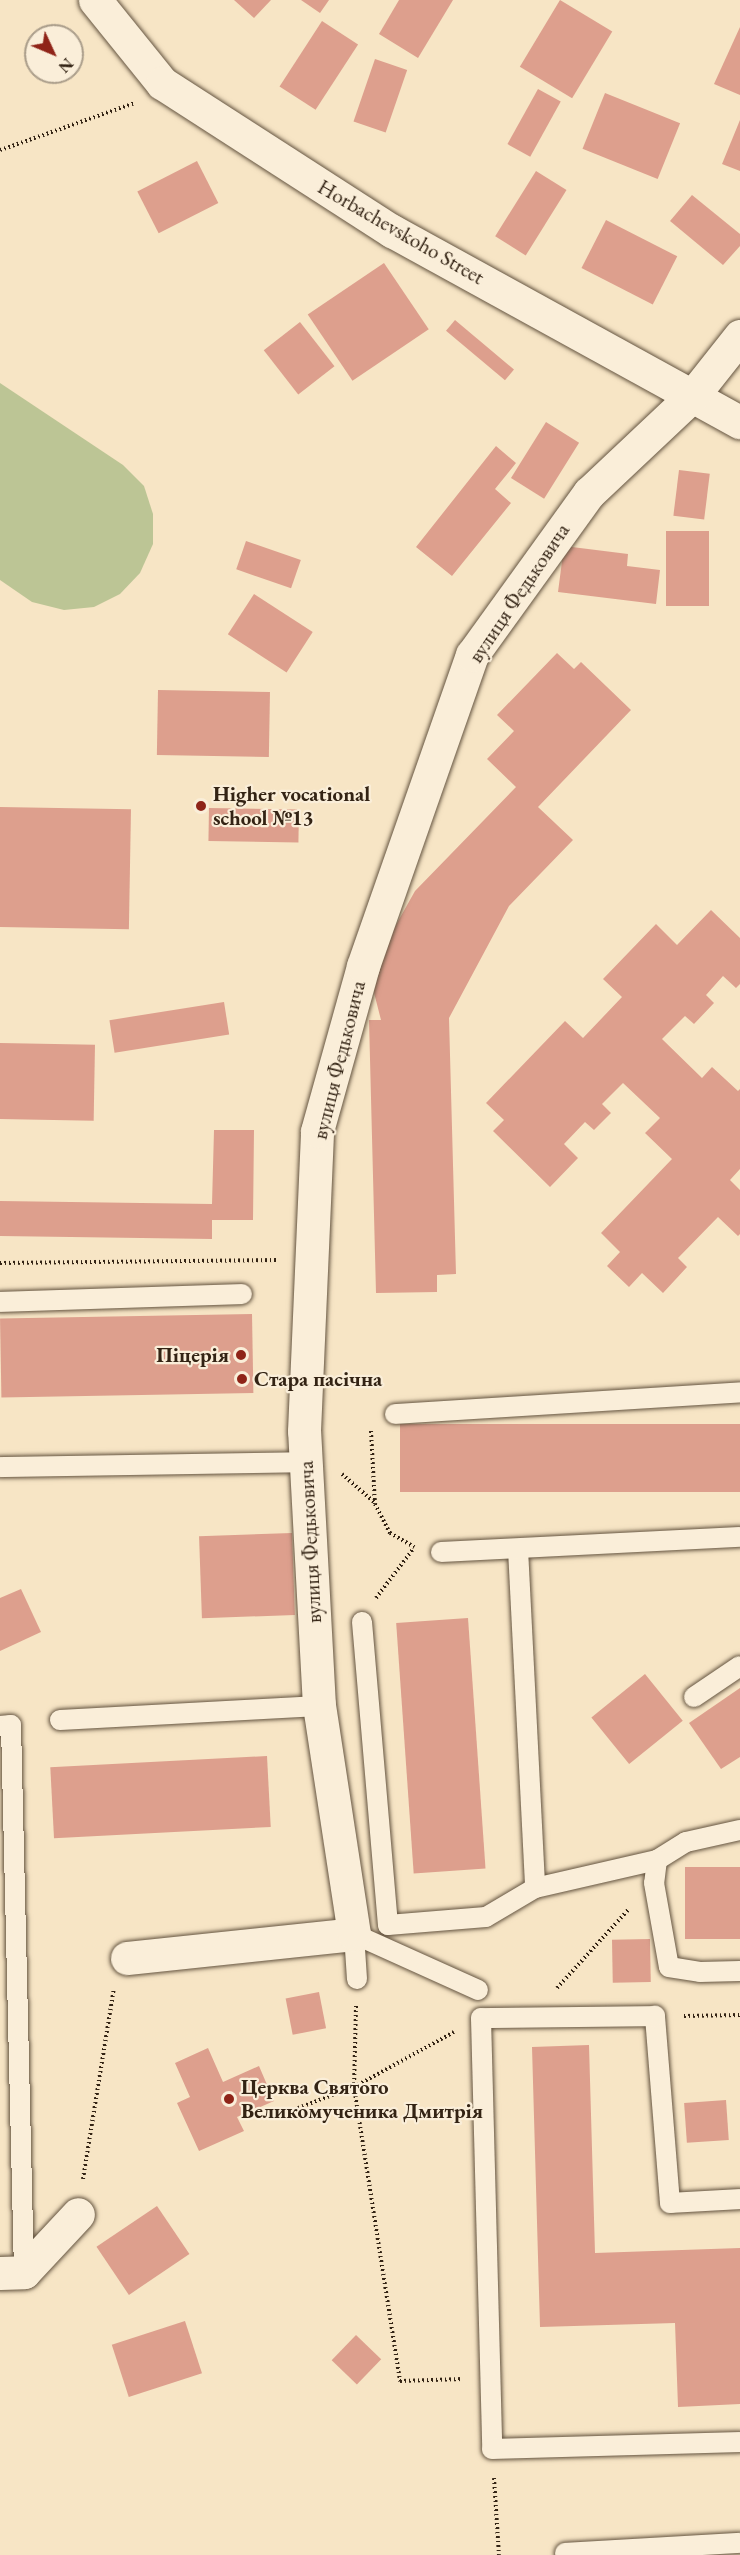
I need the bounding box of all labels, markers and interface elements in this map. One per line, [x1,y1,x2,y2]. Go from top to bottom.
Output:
north arrow [24,24,84,84]
text: N [54,54,78,77]
street label: Horbachevskoho Street [313,174,489,290]
street label: вулиця Федьковича [463,519,575,667]
place label: Higher vocational school №13 [213,781,370,831]
marker: Higher vocational school №13 [194,799,208,813]
street label: вулиця Федьковича [307,978,371,1142]
place label: Піцерія [156,1342,229,1368]
marker: Піцерія [234,1348,248,1362]
place label: Стара пасічна [254,1366,382,1392]
marker: Стара пасічна [235,1372,249,1386]
street label: вулиця Федьковича [293,1460,327,1624]
place label: Церква Святого Великомученика Дмитрія [241,2074,483,2124]
marker: Церква Святого Великомученика Дмитрія [222,2092,236,2106]

